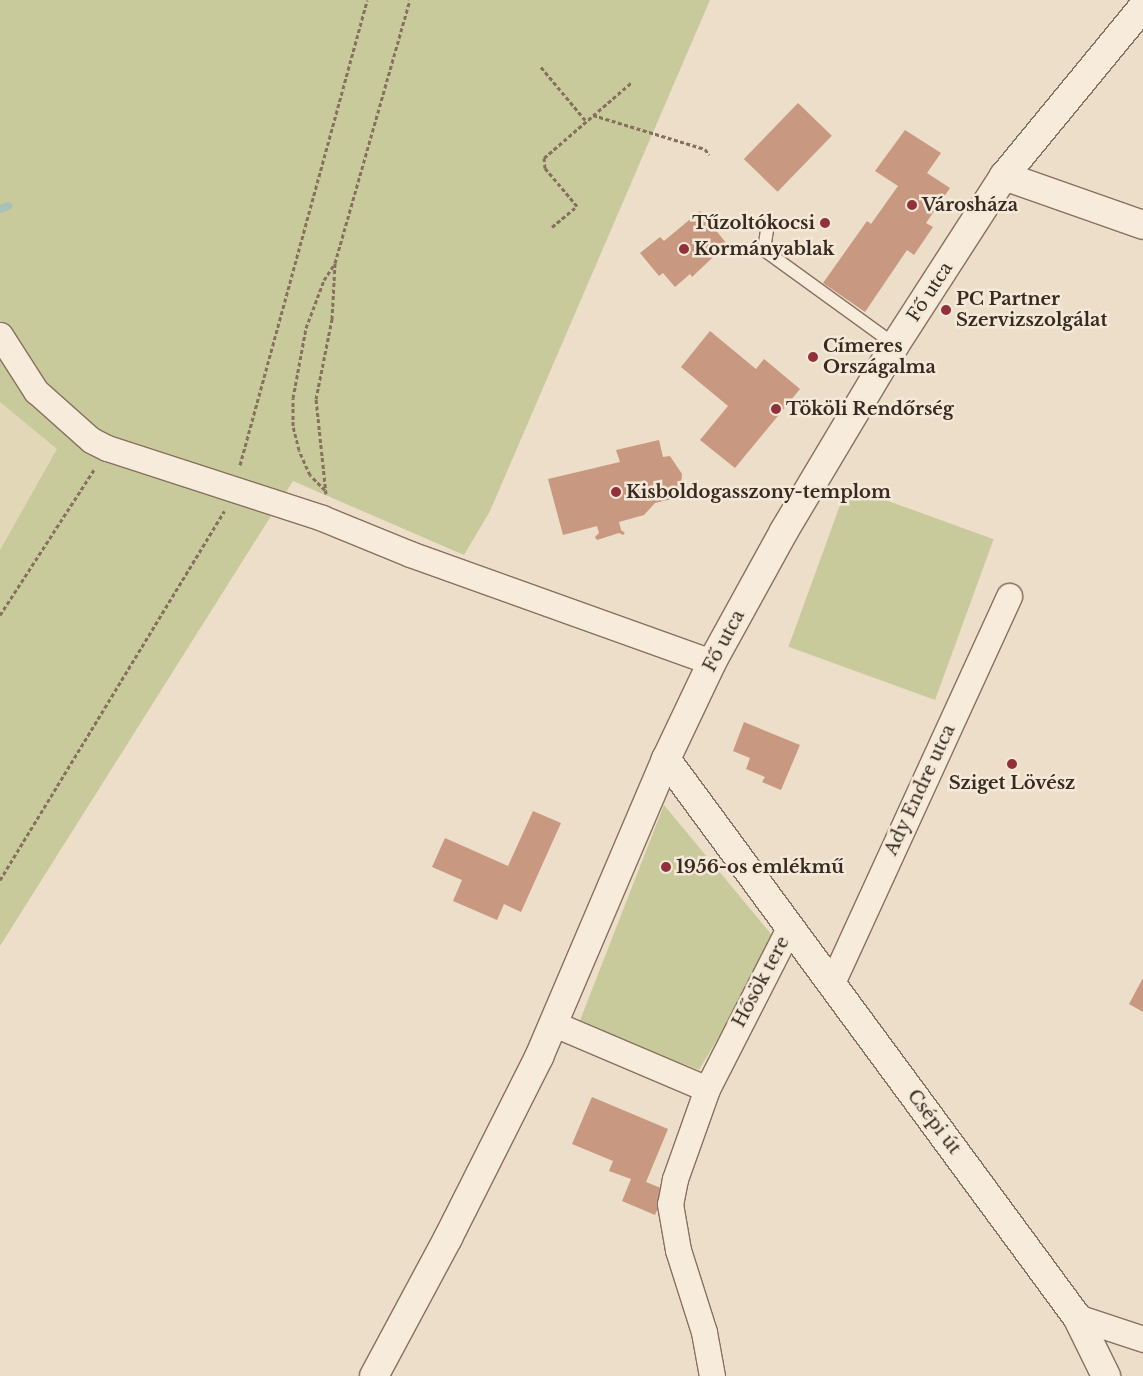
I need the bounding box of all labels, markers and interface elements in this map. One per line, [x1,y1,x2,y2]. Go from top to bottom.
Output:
place label: Városháza [922,194,1018,216]
marker: Városháza [906,199,918,211]
place label: Tűzoltókocsi [692,212,815,234]
marker: Tűzoltókocsi [819,217,831,229]
place label: Kormányablak [694,238,835,260]
marker: Kormányablak [678,243,690,255]
street label: Fő utca [903,258,957,326]
place label: PC Partner Szervizszolgálat [956,289,1107,332]
marker: PC Partner Szervizszolgálat [940,304,952,316]
place label: Címeres Országalma [823,336,936,378]
marker: Címeres Országalma [807,351,819,363]
place label: Tököli Rendőrség [786,398,954,420]
marker: Tököli Rendőrség [770,403,782,415]
place label: Kisboldogasszony-templom [626,481,891,503]
marker: Kisboldogasszony-templom [610,486,622,498]
street label: Fő utca [699,606,749,676]
street label: Ady Endre utca [880,721,960,859]
marker: Sziget Lövész [1006,758,1018,770]
place label: Sziget Lövész [949,772,1075,794]
place label: 1956-os emlékmű [676,856,844,878]
marker: 1956-os emlékmű [660,861,672,873]
street label: Hősök tere [728,933,794,1031]
street label: Csépi út [903,1085,965,1159]

